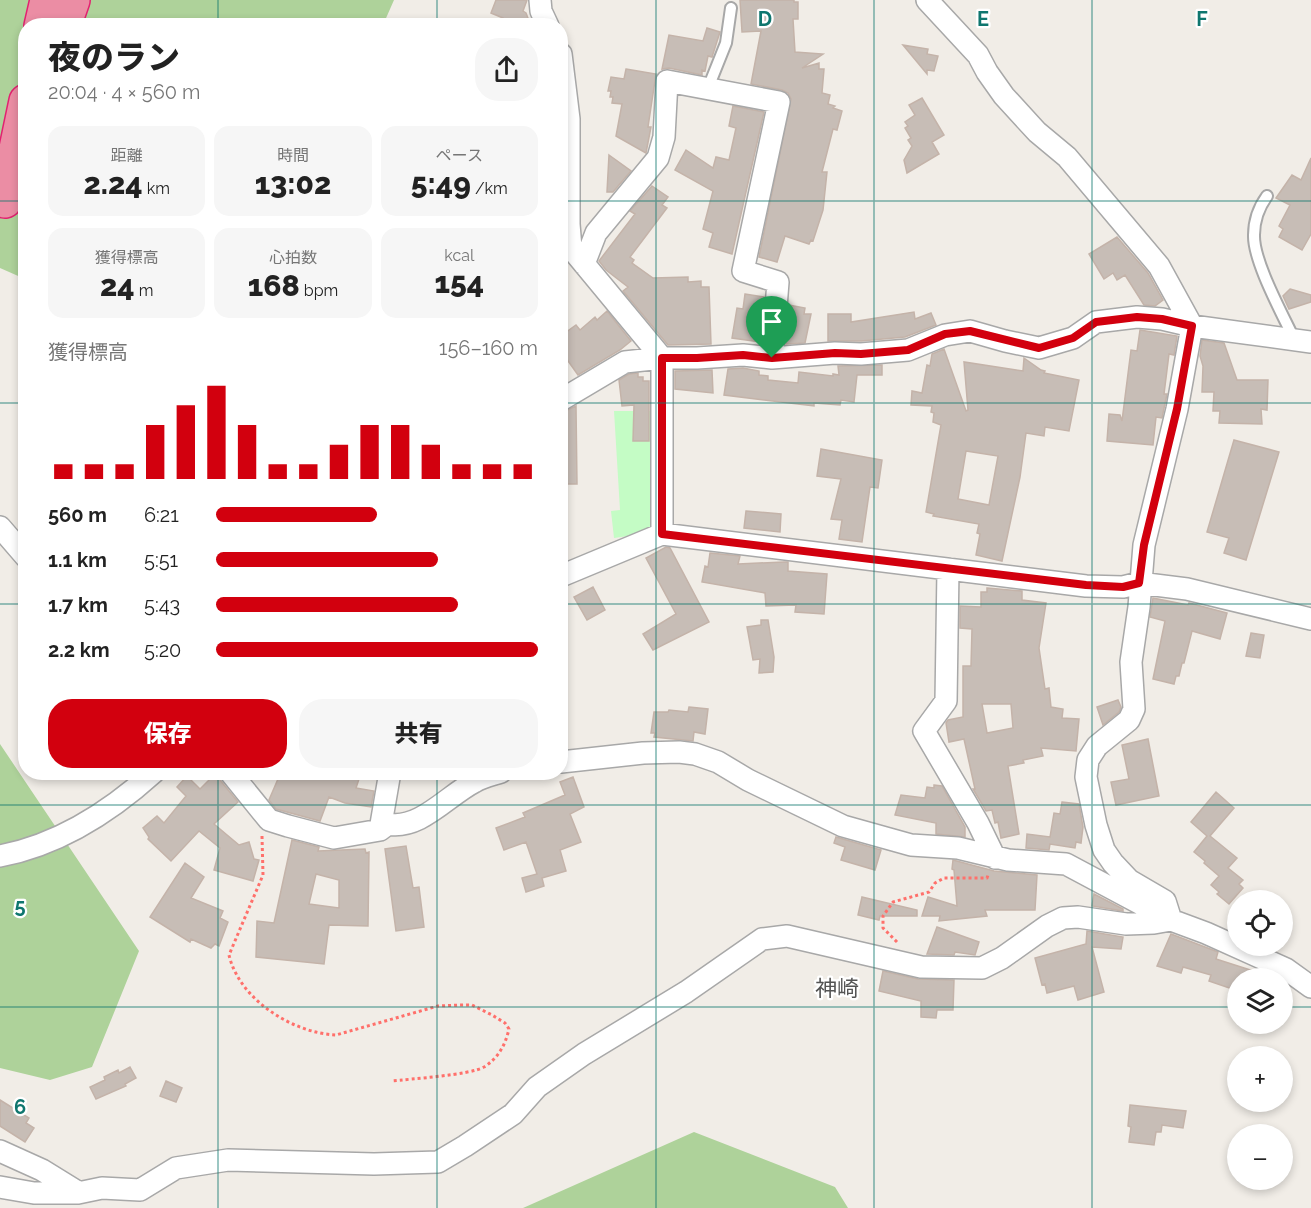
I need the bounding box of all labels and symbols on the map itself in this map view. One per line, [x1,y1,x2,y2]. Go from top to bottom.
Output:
text: D [758,7,772,31]
text: E [977,7,989,31]
text: F [1196,7,1208,31]
pin [746,296,797,358]
text: 5 [14,894,26,918]
district label: 神崎 [815,975,859,1001]
text: 6 [14,1095,26,1119]

